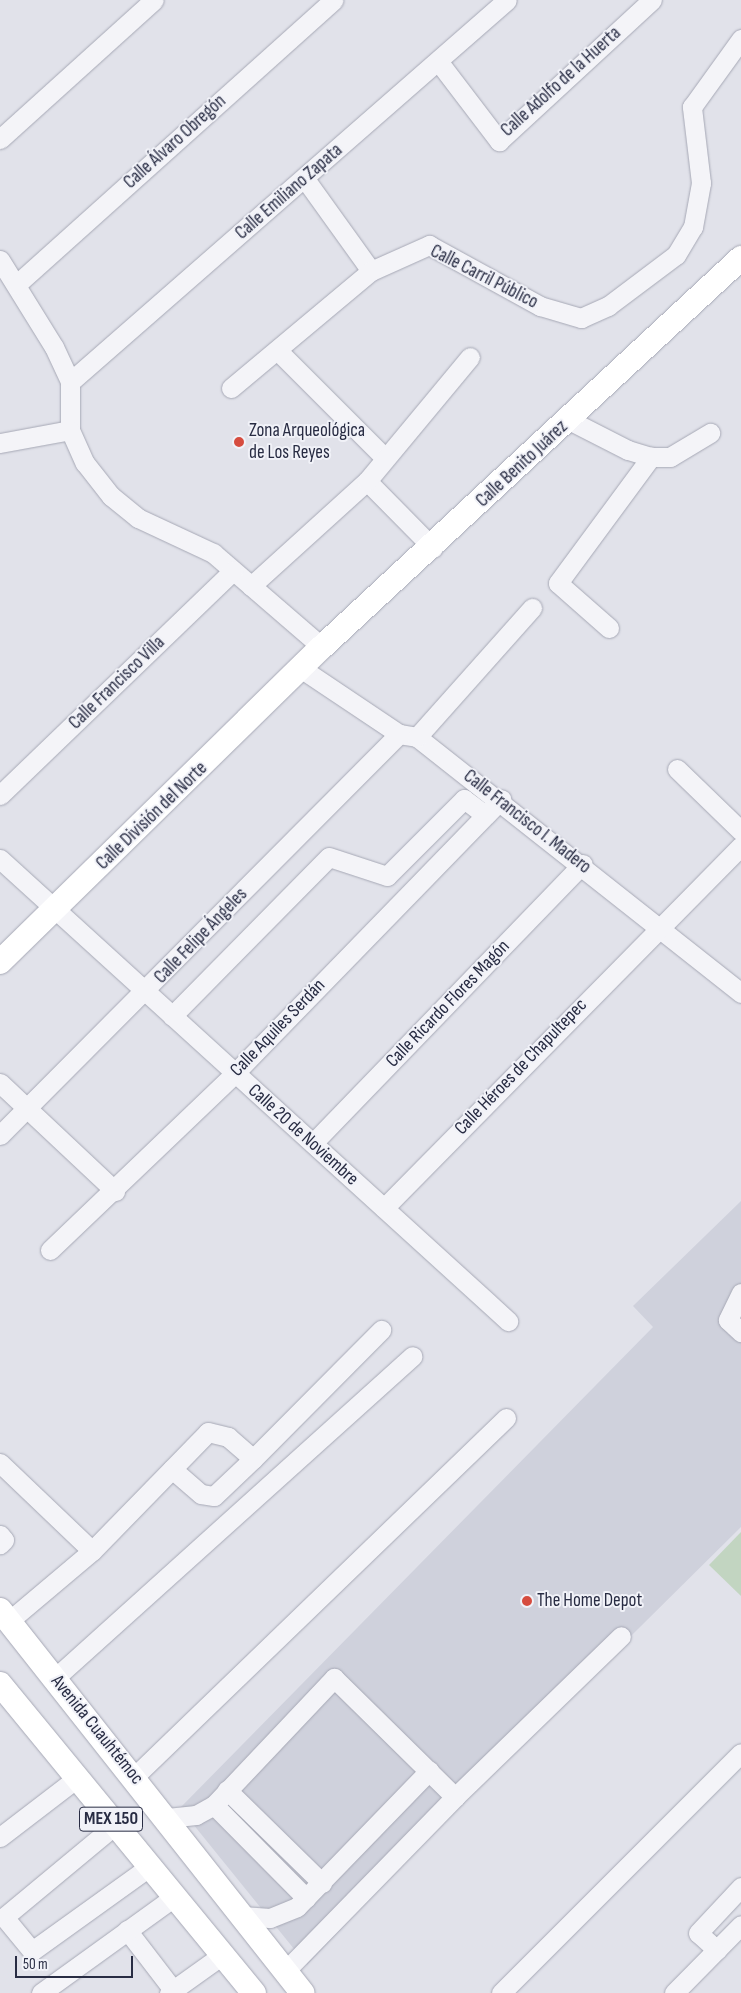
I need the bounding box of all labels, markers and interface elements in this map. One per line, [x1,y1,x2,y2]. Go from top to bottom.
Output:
street label: Calle Adolfo de la Huerta [496,22,626,142]
street label: Calle Álvaro Obregón [119,90,231,194]
street label: Calle Emiliano Zapata [231,139,347,245]
street label: Calle Carril Público [426,240,542,314]
street label: Calle Benito Juárez [471,416,573,512]
place label: Zona Arqueológica de Los Reyes [249,420,365,464]
marker: Zona Arqueológica de Los Reyes [233,436,245,448]
street label: Calle Francisco Villa [64,632,170,734]
street label: Calle División del Norte [92,757,212,875]
street label: Calle Francisco I. Madero [459,765,595,879]
street label: Calle Felipe Ángeles [150,883,252,989]
street label: Calle Ricardo Flores Magón [381,936,515,1072]
street label: Calle Aquiles Serdán [226,974,330,1082]
street label: Calle Héroes de Chapultepec [450,994,592,1140]
street label: Calle 20 de Noviembre [243,1079,363,1191]
place label: The Home Depot [537,1590,642,1612]
marker: The Home Depot [521,1595,533,1607]
street label: Avenida Cuauhtémoc [46,1671,148,1789]
road number: MEX 150 [78,1804,144,1835]
scale bar [18,1946,135,1978]
text: 50 m [23,1955,48,1974]

